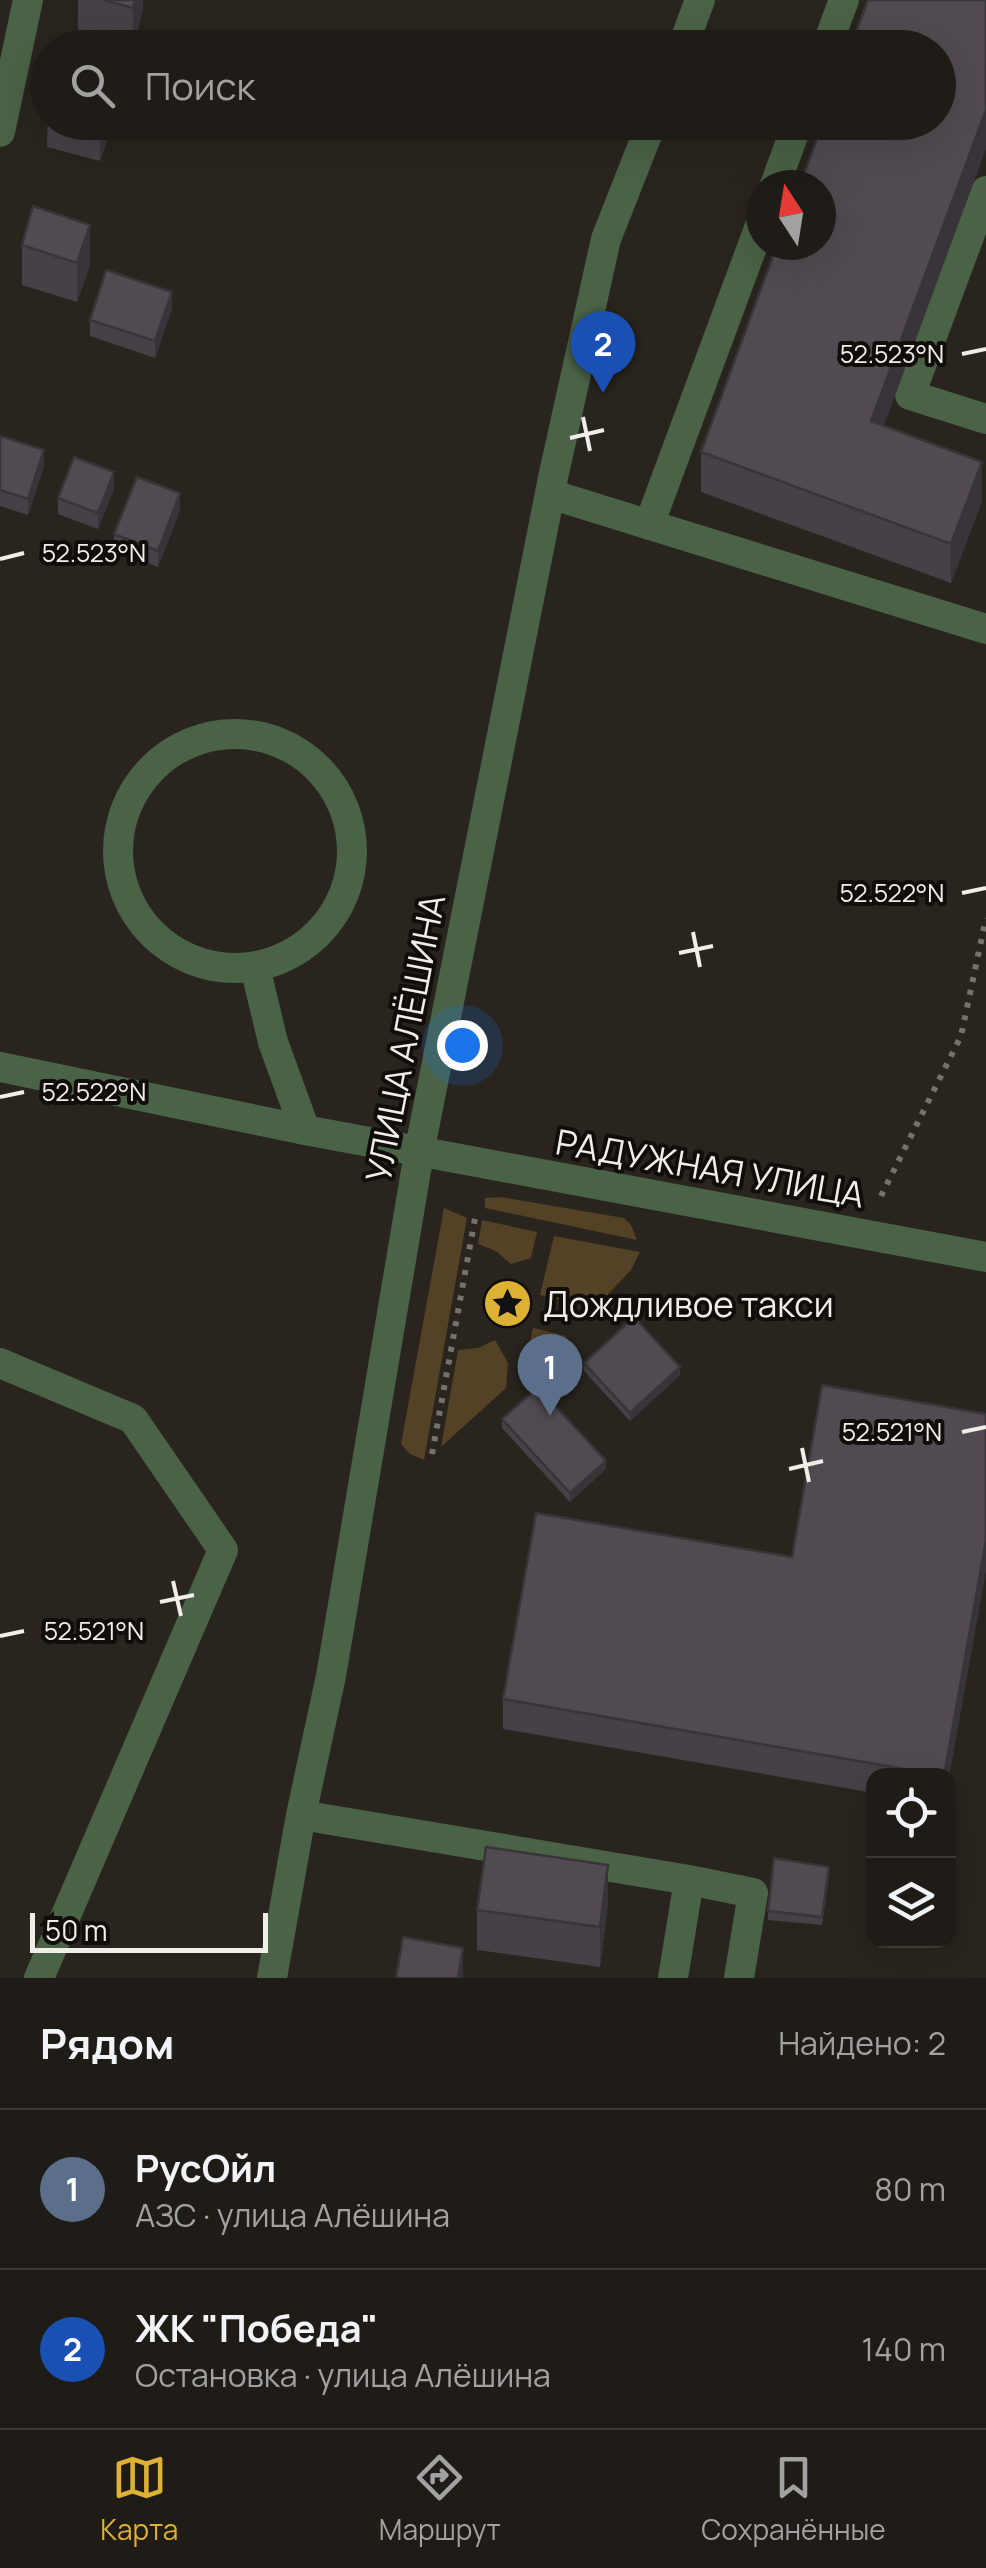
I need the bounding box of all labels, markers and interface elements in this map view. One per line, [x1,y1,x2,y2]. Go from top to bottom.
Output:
search box [30,30,956,140]
icon: search [65,58,120,113]
text: Поиск [145,59,255,111]
north arrow [746,170,836,260]
pin: 2 [570,310,636,393]
text: 52.523°N [840,336,944,371]
text: 52.523°N [42,535,146,570]
text: 52.522°N [840,875,944,910]
street label: УЛИЦА АЛЁШИНА [354,890,456,1186]
your location [437,1020,488,1071]
text: 52.522°N [42,1074,146,1109]
street label: РАДУЖНАЯ УЛИЦА [552,1117,868,1219]
place icon: Дождливое такси [482,1278,534,1330]
place label: Дождливое такси [543,1280,834,1328]
pin: 1 [518,1334,582,1416]
text: 52.521°N [842,1414,942,1449]
text: 52.521°N [44,1613,144,1648]
map controls [866,1768,956,1948]
button: locate [866,1768,956,1858]
button: layers [866,1858,956,1948]
scale bar [30,1908,268,1952]
text: 50 m [45,1911,108,1949]
text: Рядом [40,2014,174,2072]
text: Найдено: 2 [778,2021,946,2065]
text: РусОйл [135,2141,276,2193]
text: 1 [65,2167,80,2211]
text: 80 m [874,2167,946,2211]
text: АЗС · улица Алёшина [135,2193,450,2237]
text: ЖК "Победа" [135,2301,379,2353]
text: 2 [63,2327,82,2371]
text: 140 m [862,2327,946,2371]
text: Остановка · улица Алёшина [135,2353,551,2397]
tab: Карта [100,2450,178,2548]
tab: Маршрут [379,2450,501,2548]
tab: Сохранённые [701,2450,886,2548]

